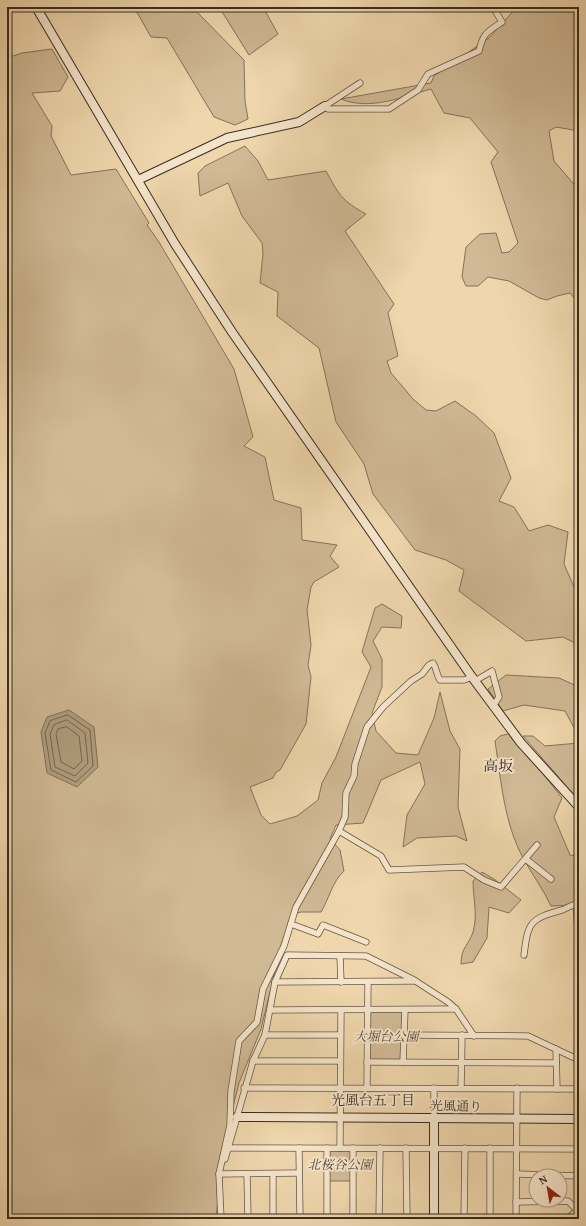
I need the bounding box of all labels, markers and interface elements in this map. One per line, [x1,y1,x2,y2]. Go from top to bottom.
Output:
district label: 高坂 [483,755,513,776]
park label: 大堀台公園 [353,1027,420,1046]
district label: 光風台五丁目 [331,1090,415,1110]
street label: 光風通り [430,1096,482,1116]
park label: 北桜谷公園 [307,1155,374,1174]
north arrow [528,1168,568,1208]
text: N [536,1170,551,1188]

